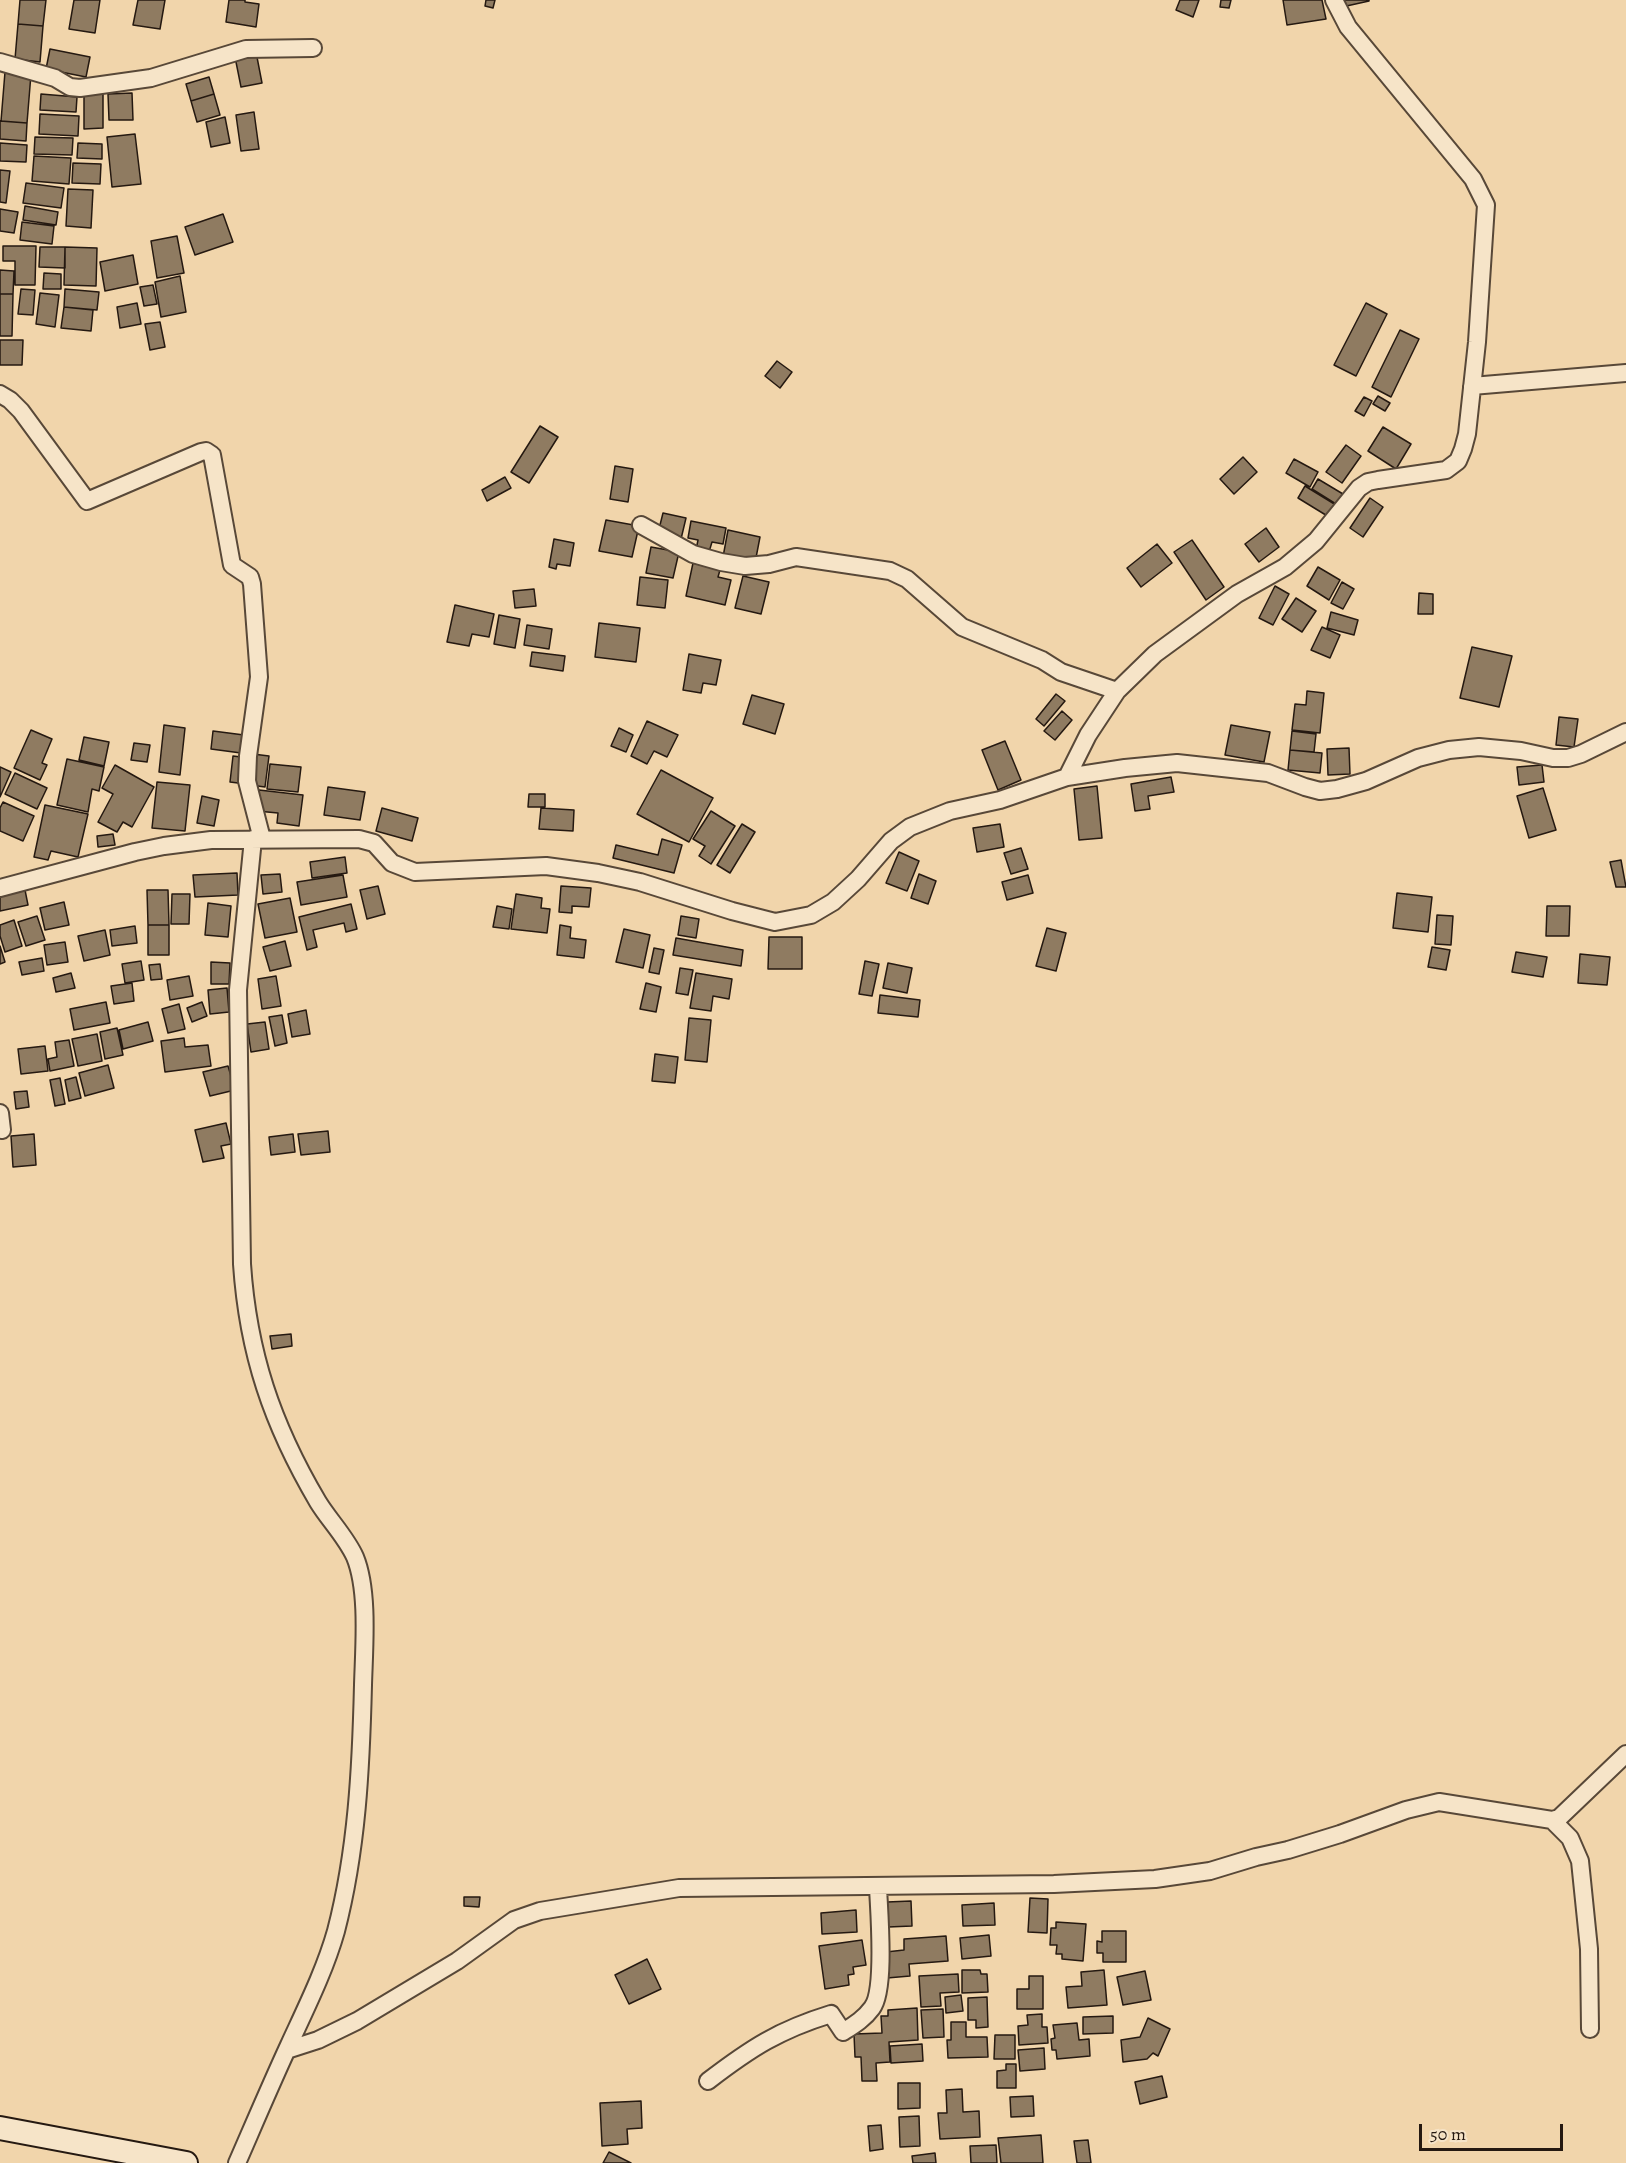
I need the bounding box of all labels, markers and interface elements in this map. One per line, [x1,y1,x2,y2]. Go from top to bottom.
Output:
scale bar [1422,2112,1566,2150]
text: 50 m [1430,2122,1466,2146]

